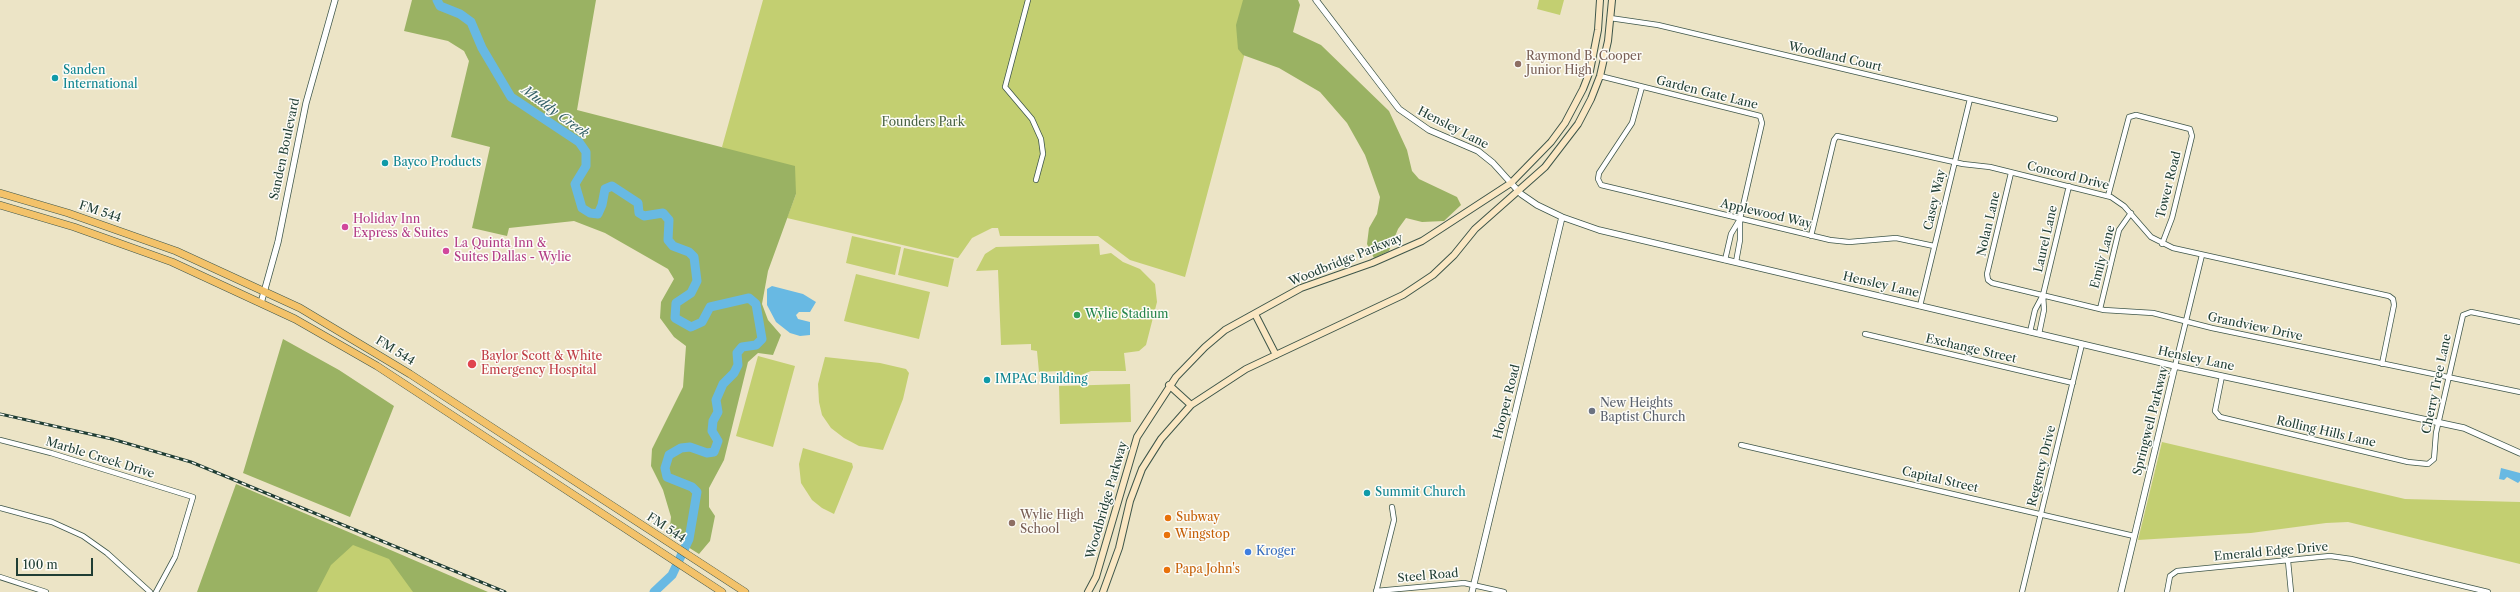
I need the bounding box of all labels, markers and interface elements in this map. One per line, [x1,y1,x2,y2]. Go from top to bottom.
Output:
street label: Woodland Court [1787,39,1883,75]
place label: Raymond B. Cooper Junior High [1526,50,1642,78]
marker: Raymond B. Cooper Junior High [1513,59,1523,69]
place label: Sanden International [63,64,138,92]
marker: Sanden International [50,73,60,83]
street label: Garden Gate Lane [1655,73,1759,113]
water label: Muddy Creek [519,83,591,141]
street label: Sanden Boulevard [267,97,303,201]
street label: Hensley Lane [1415,104,1491,152]
park label: Founders Park [881,116,965,130]
street label: Tower Road [2154,150,2184,220]
place label: Bayco Products [393,156,481,170]
marker: Bayco Products [380,158,390,168]
street label: Concord Drive [2025,159,2111,193]
street label: Casey Way [1921,168,1949,232]
street label: Nolan Lane [1975,190,2003,258]
street label: Applewood Way [1719,196,1813,232]
street label: FM 544 [77,198,123,226]
street label: Laurel Lane [2031,204,2061,274]
place label: Holiday Inn Express & Suites [353,213,448,241]
marker: Holiday Inn Express & Suites [340,222,350,232]
street label: Emily Lane [2088,224,2118,290]
street label: Woodbridge Parkway [1287,231,1405,289]
place label: La Quinta Inn & Suites Dallas - Wylie [454,237,571,265]
marker: La Quinta Inn & Suites Dallas - Wylie [441,246,451,256]
street label: Hensley Lane [1841,269,1921,301]
place label: Wylie Stadium [1085,308,1169,322]
marker: Wylie Stadium [1072,310,1082,320]
street label: Grandview Drive [2206,310,2304,344]
street label: Exchange Street [1924,332,2018,366]
street label: FM 544 [373,333,417,369]
street label: Cherry Tree Lane [2419,333,2455,435]
street label: Hensley Lane [2156,344,2236,374]
place label: Baylor Scott & White Emergency Hospital [481,350,602,378]
marker: Baylor Scott & White Emergency Hospital [466,358,478,370]
street label: Hooper Road [1491,363,1523,441]
street label: Springwell Parkway [2130,365,2172,477]
place label: IMPAC Building [995,373,1088,387]
marker: IMPAC Building [982,375,992,385]
place label: New Heights Baptist Church [1600,397,1685,425]
marker: New Heights Baptist Church [1587,406,1597,416]
street label: Rolling Hills Lane [2275,414,2377,450]
street label: Regency Drive [2025,424,2059,508]
street label: Marble Creek Drive [44,435,156,481]
street label: Woodbridge Parkway [1083,440,1131,560]
street label: Capital Street [1900,464,1980,496]
place label: Summit Church [1375,486,1466,500]
marker: Summit Church [1362,488,1372,498]
place label: Wylie High School [1020,509,1084,537]
street label: FM 544 [644,510,688,546]
place label: Subway [1176,511,1220,525]
marker: Subway [1163,513,1173,523]
marker: Wylie High School [1007,518,1017,528]
place label: Wingstop [1175,528,1230,542]
marker: Wingstop [1162,530,1172,540]
street label: Emerald Edge Drive [2213,540,2329,564]
place label: Kroger [1256,545,1296,559]
marker: Kroger [1243,547,1253,557]
scale bar [18,550,95,576]
text: 100 m [23,557,58,572]
place label: Papa John's [1175,563,1240,577]
marker: Papa John's [1162,565,1172,575]
street label: Steel Road [1397,566,1459,586]

